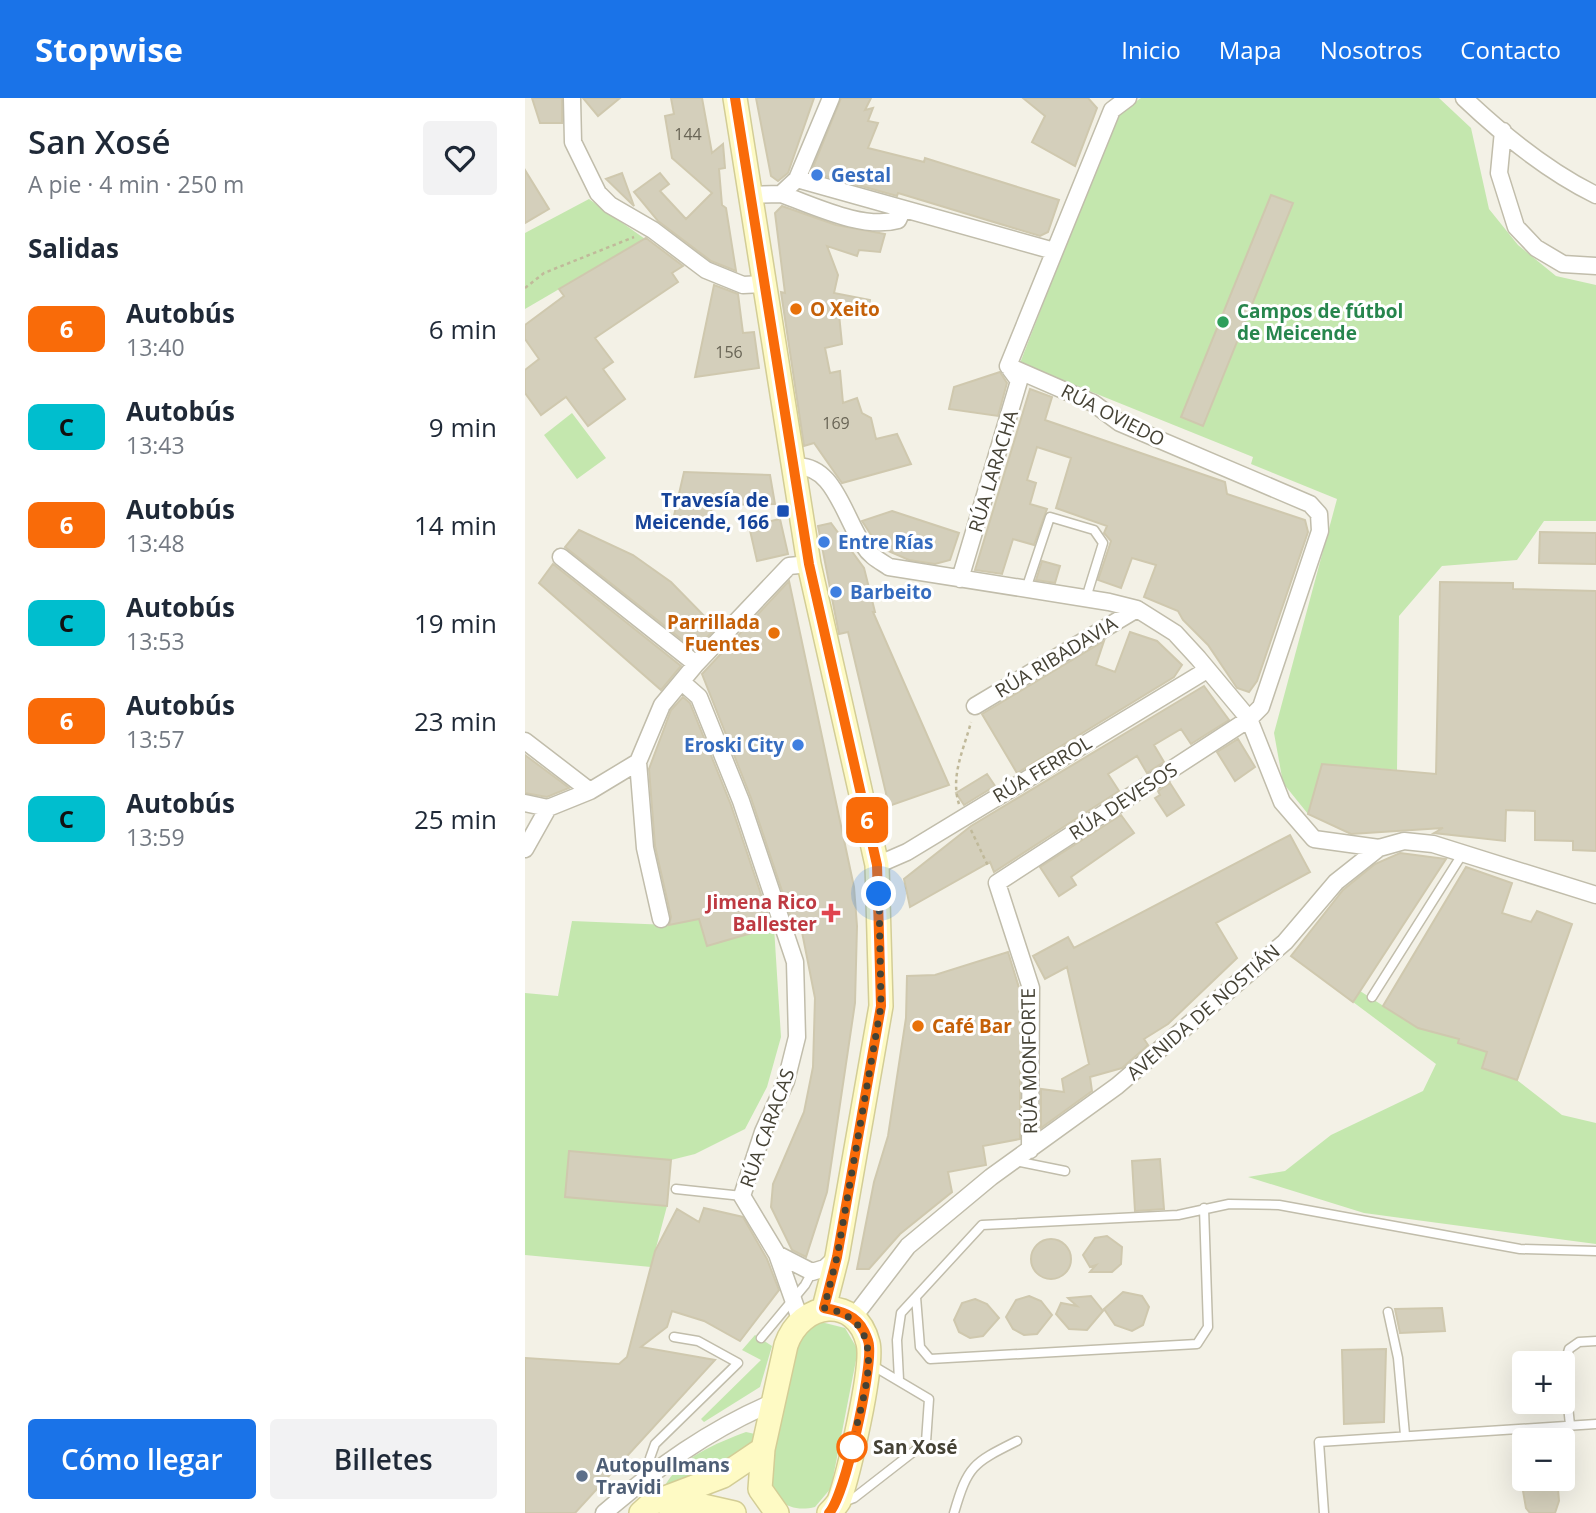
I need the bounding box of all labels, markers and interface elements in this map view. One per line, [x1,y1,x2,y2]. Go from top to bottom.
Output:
text: Stopwise [35,27,183,72]
text: Inicio [1121,33,1181,66]
text: Mapa [1219,33,1282,66]
text: Nosotros [1320,33,1422,66]
text: Contacto [1460,33,1561,66]
text: San Xosé [28,119,171,164]
button: heart [423,121,497,195]
house number: 144 [674,123,702,145]
place label: Gestal [831,162,891,188]
marker: Gestal [809,167,825,183]
text: A pie · 4 min · 250 m [28,168,244,200]
text: Salidas [28,230,119,266]
text: Autobús [126,295,235,331]
place label: O Xeito [810,296,880,322]
place label: Campos de fútbol de Meicende [1237,298,1403,346]
marker: O Xeito [788,301,804,317]
text: 6 min [429,311,497,347]
text: 6 [60,312,73,345]
marker: Campos de fútbol de Meicende [1215,314,1231,330]
text: 13:40 [126,331,185,363]
house number: 156 [715,341,743,363]
street label: RÚA OVIEDO [1057,378,1169,452]
text: Autobús [126,393,235,429]
street label: RÚA LARACHA [962,407,1024,535]
text: 9 min [429,409,497,445]
text: C [59,410,74,443]
house number: 169 [822,412,850,434]
text: 13:43 [126,429,185,461]
place label: Travesía de Meicende, 166 [634,487,769,535]
text: Autobús [126,491,235,527]
marker: Travesía de Meicende, 166 [775,503,791,519]
text: 14 min [414,507,497,543]
text: 6 [60,508,73,541]
text: 13:48 [126,527,185,559]
place label: Entre Rías [838,529,933,555]
marker: Entre Rías [816,534,832,550]
place label: Barbeito [850,579,932,605]
marker: Barbeito [828,584,844,600]
text: Autobús [126,589,235,625]
text: 19 min [414,605,497,641]
text: C [59,606,74,639]
place label: Parrillada Fuentes [667,609,760,657]
street label: RÚA RIBADAVIA [990,610,1122,704]
text: 13:53 [126,625,185,657]
marker: Parrillada Fuentes [766,625,782,641]
text: Autobús [126,687,235,723]
text: 23 min [414,703,497,739]
text: 6 [60,704,73,737]
text: 13:57 [126,723,185,755]
street label: RÚA FERROL [988,729,1096,809]
place label: Eroski City [684,732,784,758]
marker: Eroski City [790,737,806,753]
street label: RÚA DEVESOS [1064,756,1182,846]
text: Autobús [126,785,235,821]
line badge: 6 [844,797,890,843]
text: 25 min [414,801,497,837]
text: C [59,802,74,835]
text: 6 [860,803,874,836]
text: 13:59 [126,821,185,853]
your location [861,876,896,911]
place label: Jimena Rico Ballester [704,889,817,937]
marker: Jimena Rico Ballester [823,905,839,921]
street label: AVENIDA DE NOSTIÁN [1121,938,1285,1086]
street label: RÚA MONFORTE [1015,988,1043,1134]
place label: Café Bar [932,1013,1012,1039]
marker: Café Bar [910,1018,926,1034]
street label: RÚA CARACAS [733,1065,801,1191]
map controls [1512,1351,1575,1491]
button: + [1512,1351,1575,1414]
button: Cómo llegar [28,1419,256,1499]
button: Billetes [270,1419,497,1499]
button: − [1512,1428,1575,1491]
marker: San Xosé [837,1432,867,1462]
place label: San Xosé [873,1434,957,1460]
place label: Autopullmans Travidi [596,1452,730,1500]
marker: Autopullmans Travidi [574,1468,590,1484]

